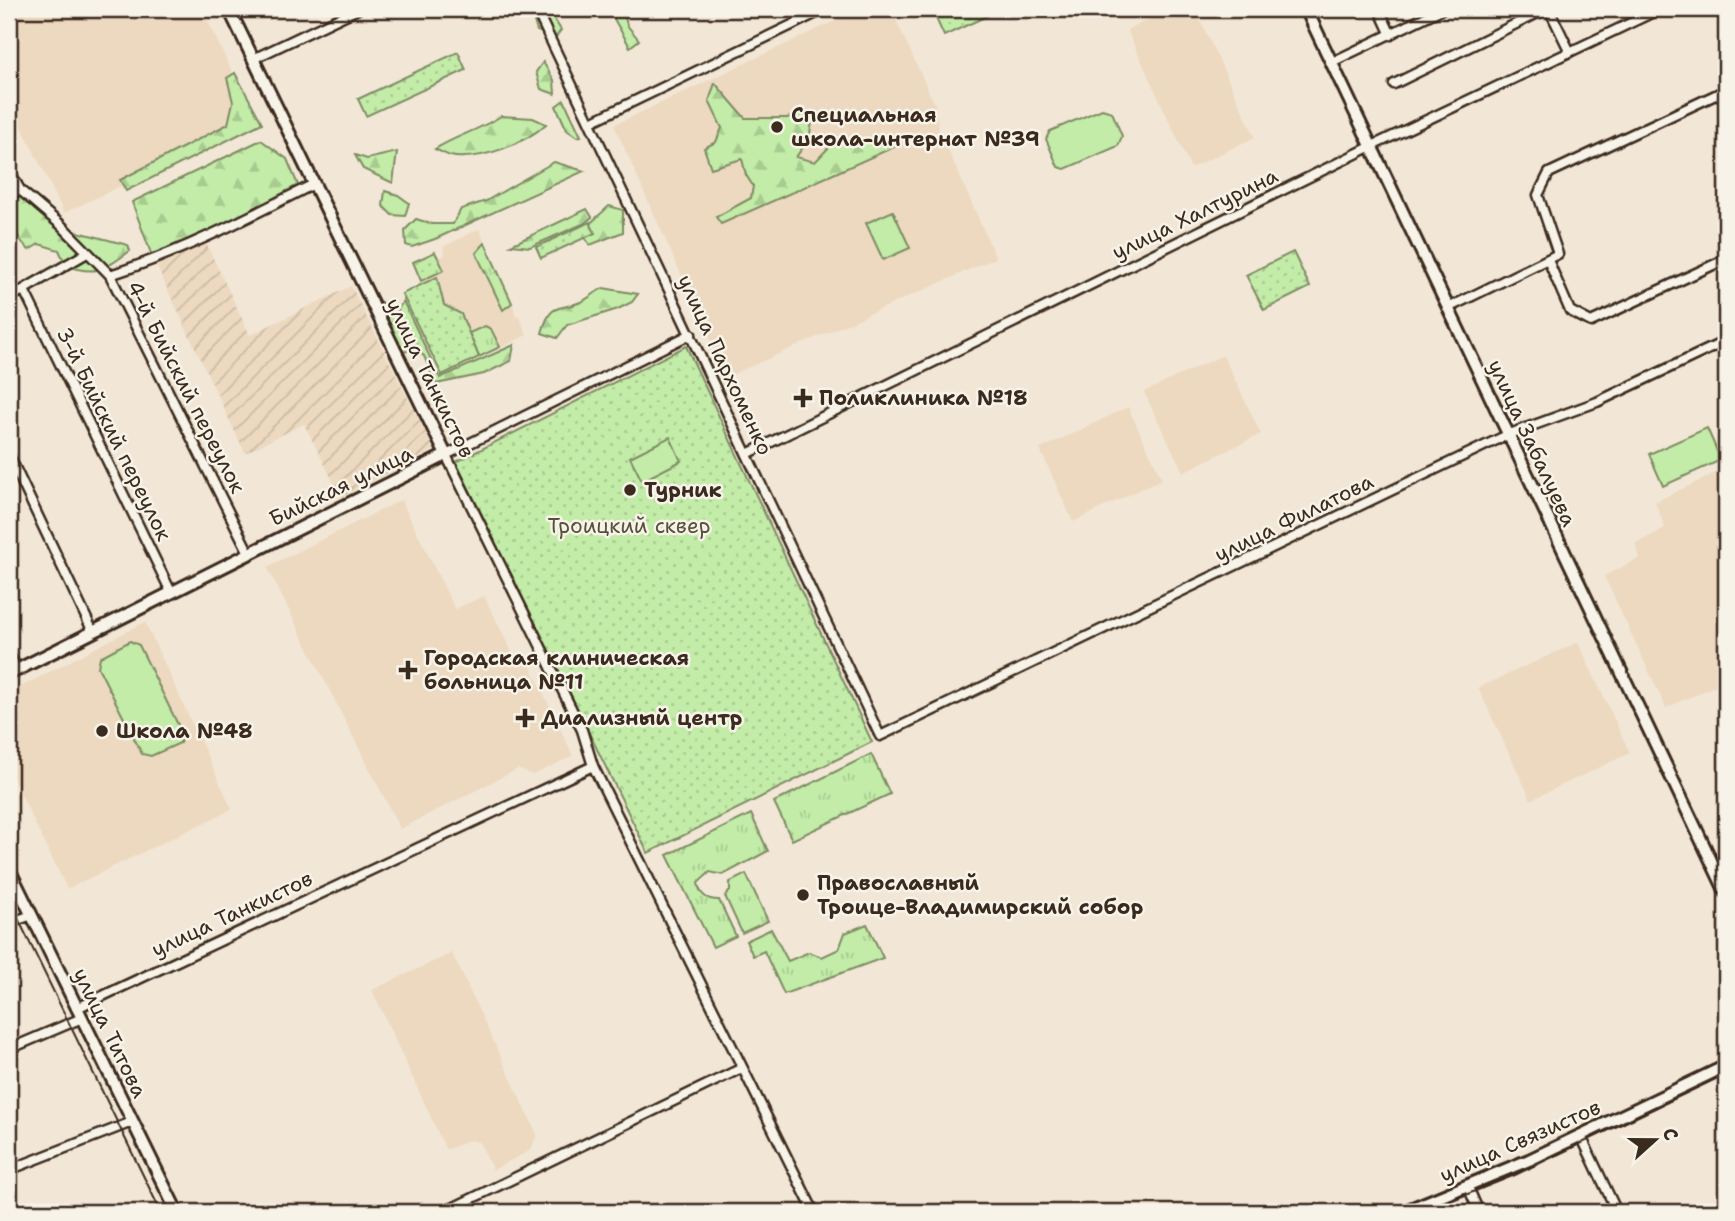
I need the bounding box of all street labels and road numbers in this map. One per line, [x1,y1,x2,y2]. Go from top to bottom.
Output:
street label: улица Халтурина [1107,162,1283,266]
street label: улица Пархоменко [671,270,779,460]
street label: 4-й Бийский переулок [120,276,252,498]
street label: улица Танкистов [379,293,481,463]
street label: 3-й Бийский переулок [50,322,178,546]
street label: улица Забалуева [1481,355,1583,531]
street label: Бийская улица [264,439,418,533]
street label: улица Филатова [1210,467,1378,569]
street label: улица Танкистов [147,864,317,964]
street label: улица Титова [66,963,154,1103]
street label: улица Связистов [1435,1093,1605,1189]

